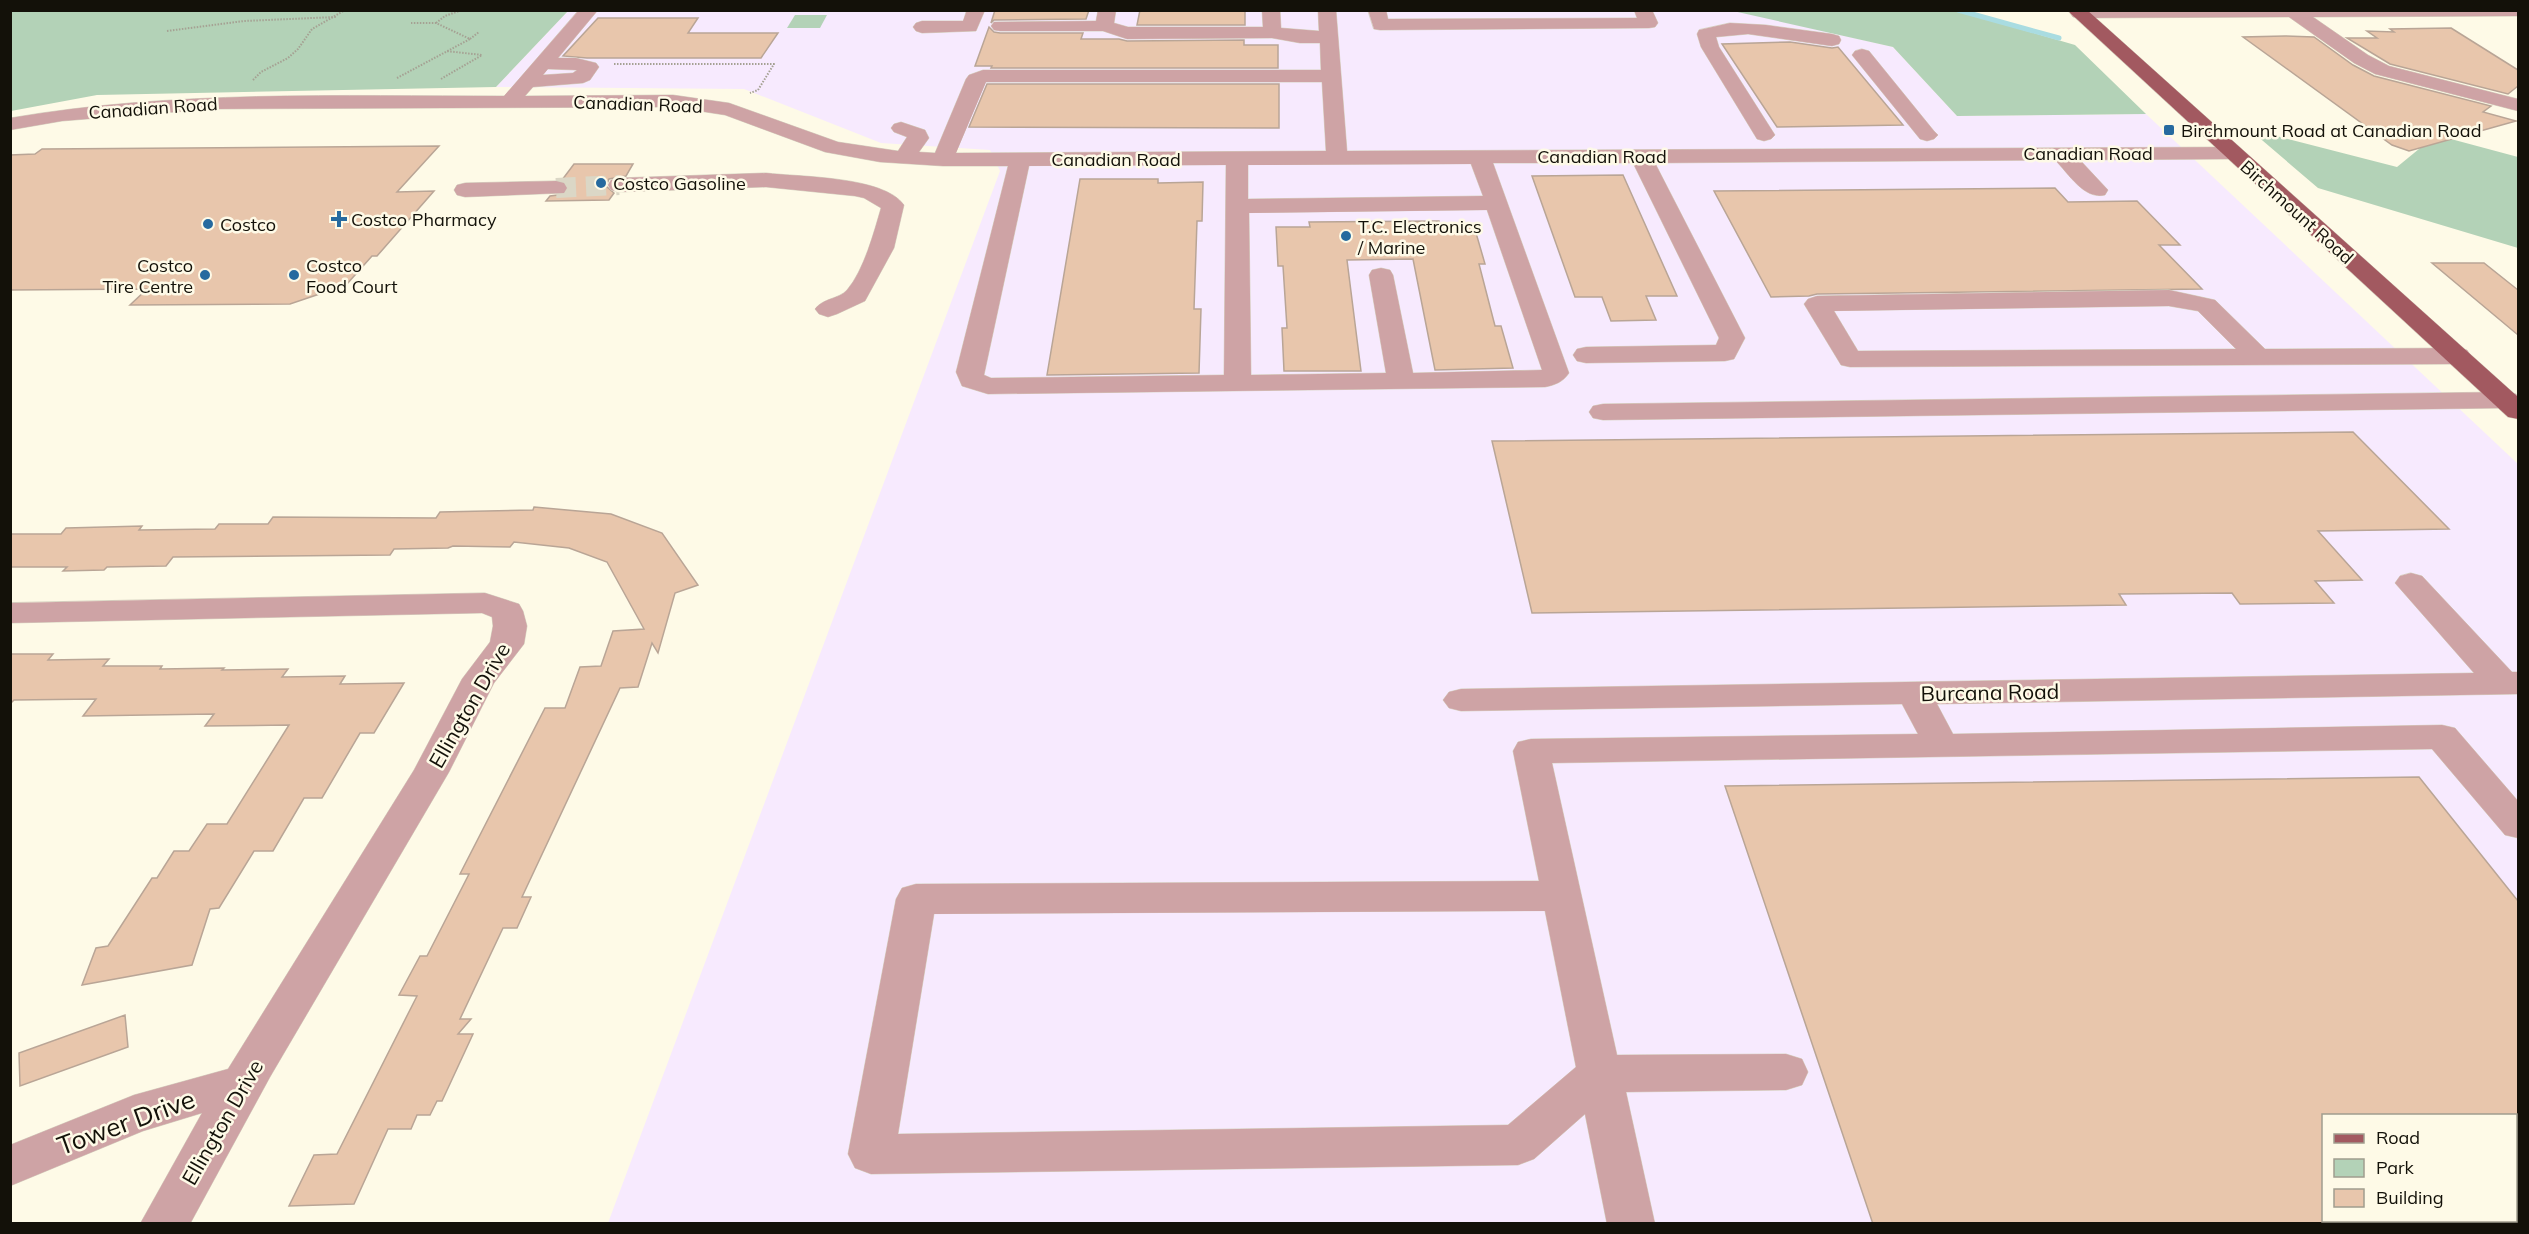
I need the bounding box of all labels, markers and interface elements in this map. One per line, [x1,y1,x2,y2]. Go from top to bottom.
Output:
street label: Canadian Road [573,90,703,118]
street label: Canadian Road [88,92,218,124]
place label: Birchmount Road at Canadian Road [2181,119,2481,142]
marker: Birchmount Road at Canadian Road [2162,123,2176,137]
street label: Canadian Road [2023,142,2153,165]
street label: Canadian Road [1537,145,1667,168]
street label: Canadian Road [1051,148,1181,171]
street label: Birchmount Road [2236,155,2358,269]
place label: Costco Gasoline [613,172,746,195]
marker: Costco Gasoline [594,176,608,190]
place label: Costco Pharmacy [351,208,497,231]
marker: Costco Pharmacy [332,212,346,226]
place label: Costco [220,213,276,236]
place label: T.C. Electronics / Marine [1357,215,1482,259]
marker: Costco [201,217,215,231]
marker: T.C. Electronics / Marine [1339,229,1353,243]
place label: Costco Tire Centre [102,254,193,298]
place label: Costco Food Court [306,254,397,298]
marker: Costco Tire Centre [198,268,212,282]
marker: Costco Food Court [287,268,301,282]
street label: Ellington Drive [423,638,515,772]
street label: Burcana Road [1920,678,2060,706]
street label: Ellington Drive [176,1055,268,1189]
street label: Tower Drive [53,1082,199,1162]
legend [2322,1114,2517,1222]
text: Road [2376,1126,2420,1149]
text: Park [2376,1156,2415,1179]
text: Building [2376,1186,2444,1209]

